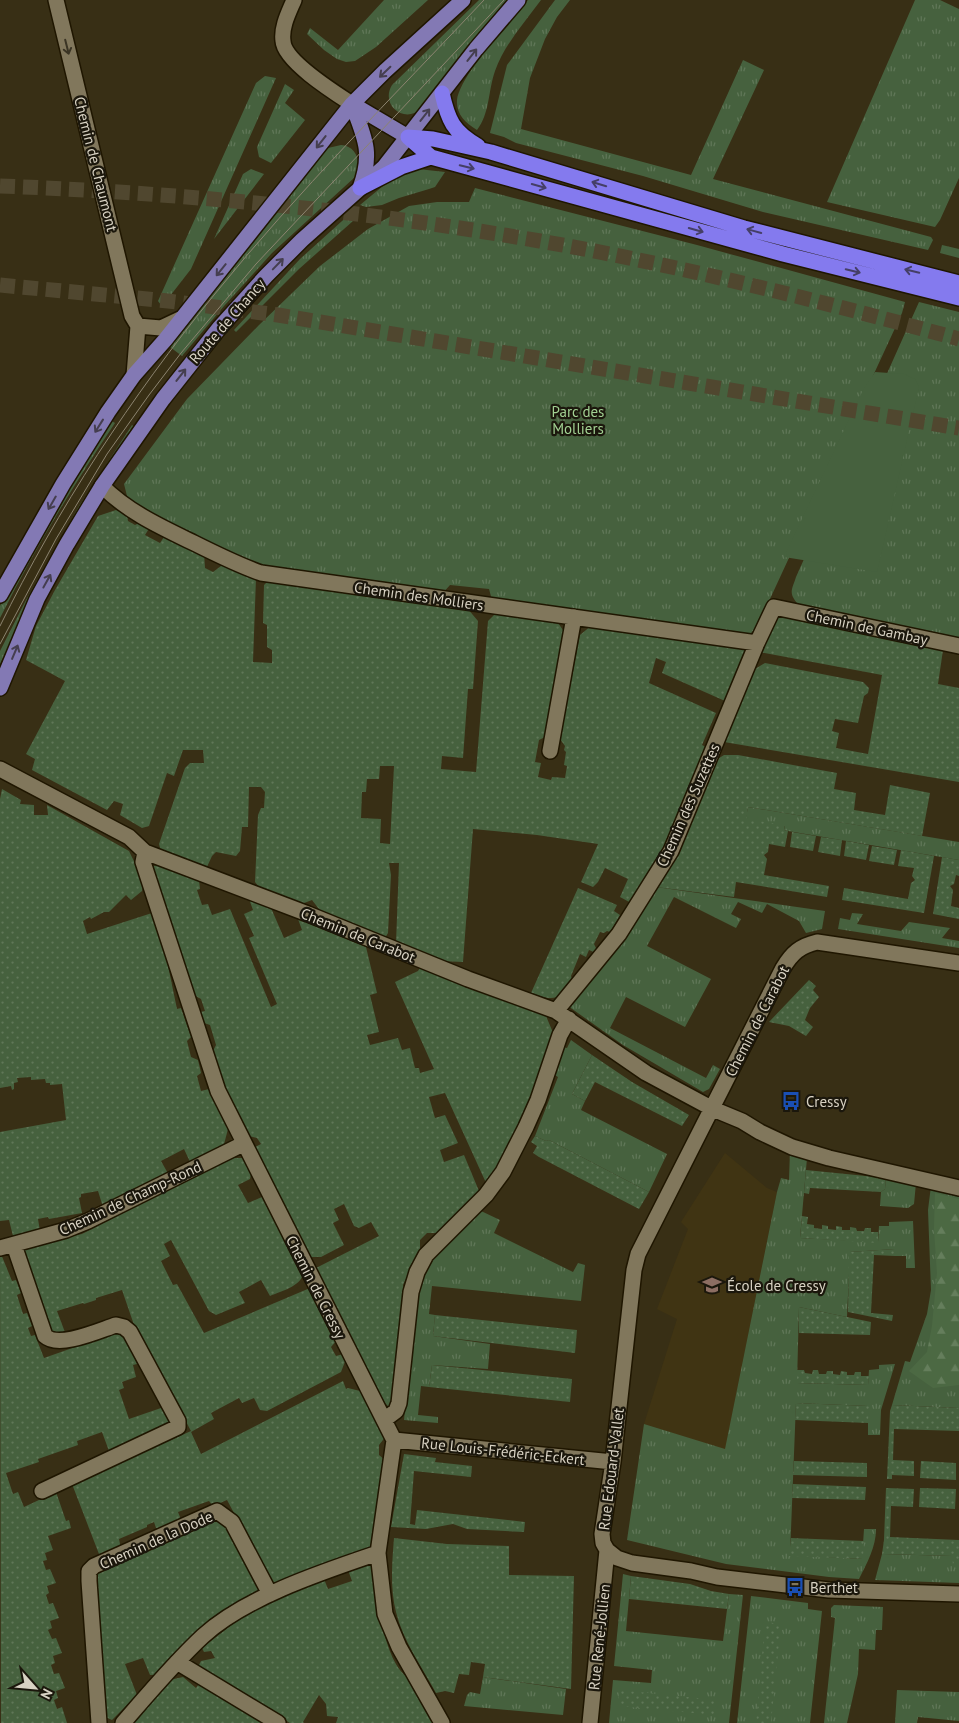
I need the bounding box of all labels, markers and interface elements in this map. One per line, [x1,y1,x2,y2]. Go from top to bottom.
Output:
one-way arrow [63,39,72,55]
one-way arrow [466,48,477,61]
one-way arrow [378,66,391,78]
street label: Chemin de Chaumont [70,95,122,233]
one-way arrow [420,109,431,122]
one-way arrow [316,135,327,148]
one-way arrow [459,162,475,172]
one-way arrow [591,179,607,189]
one-way arrow [531,182,547,192]
one-way arrow [687,225,703,235]
one-way arrow [747,225,763,235]
one-way arrow [272,258,284,270]
one-way arrow [215,263,226,276]
one-way arrow [904,266,920,275]
one-way arrow [844,267,860,276]
street label: Route de Chancy [185,275,269,367]
one-way arrow [175,369,186,382]
park label: Parc des Molliers [552,402,604,438]
one-way arrow [94,419,104,433]
one-way arrow [46,496,56,510]
one-way arrow [42,573,52,588]
street label: Chemin des Molliers [353,578,485,614]
street label: Chemin de Gambay [804,605,930,649]
one-way arrow [10,645,20,660]
street label: Chemin des Suzettes [652,740,724,870]
street label: Chemin de Carabot [298,903,418,967]
street label: Chemin de Carabot [721,962,793,1080]
bus stop icon: Cressy [780,1090,802,1112]
place label: Cressy [806,1092,847,1111]
street label: Chemin de Champ-Rond [56,1157,204,1239]
street label: Chemin de Cressy [282,1232,350,1342]
school or university icon: École de Cressy [701,1274,723,1296]
place label: École de Cressy [727,1276,826,1295]
street label: Rue Edouard-Vallet [594,1407,628,1531]
street label: Rue Louis-Frédéric-Eckert [420,1433,586,1469]
street label: Chemin de la Dode [96,1507,216,1573]
bus stop icon: Berthet [784,1576,806,1598]
place label: Berthet [810,1578,858,1597]
street label: Rue René-Jollien [584,1583,614,1691]
north arrow [10,1663,60,1713]
text: N [36,1686,57,1702]

